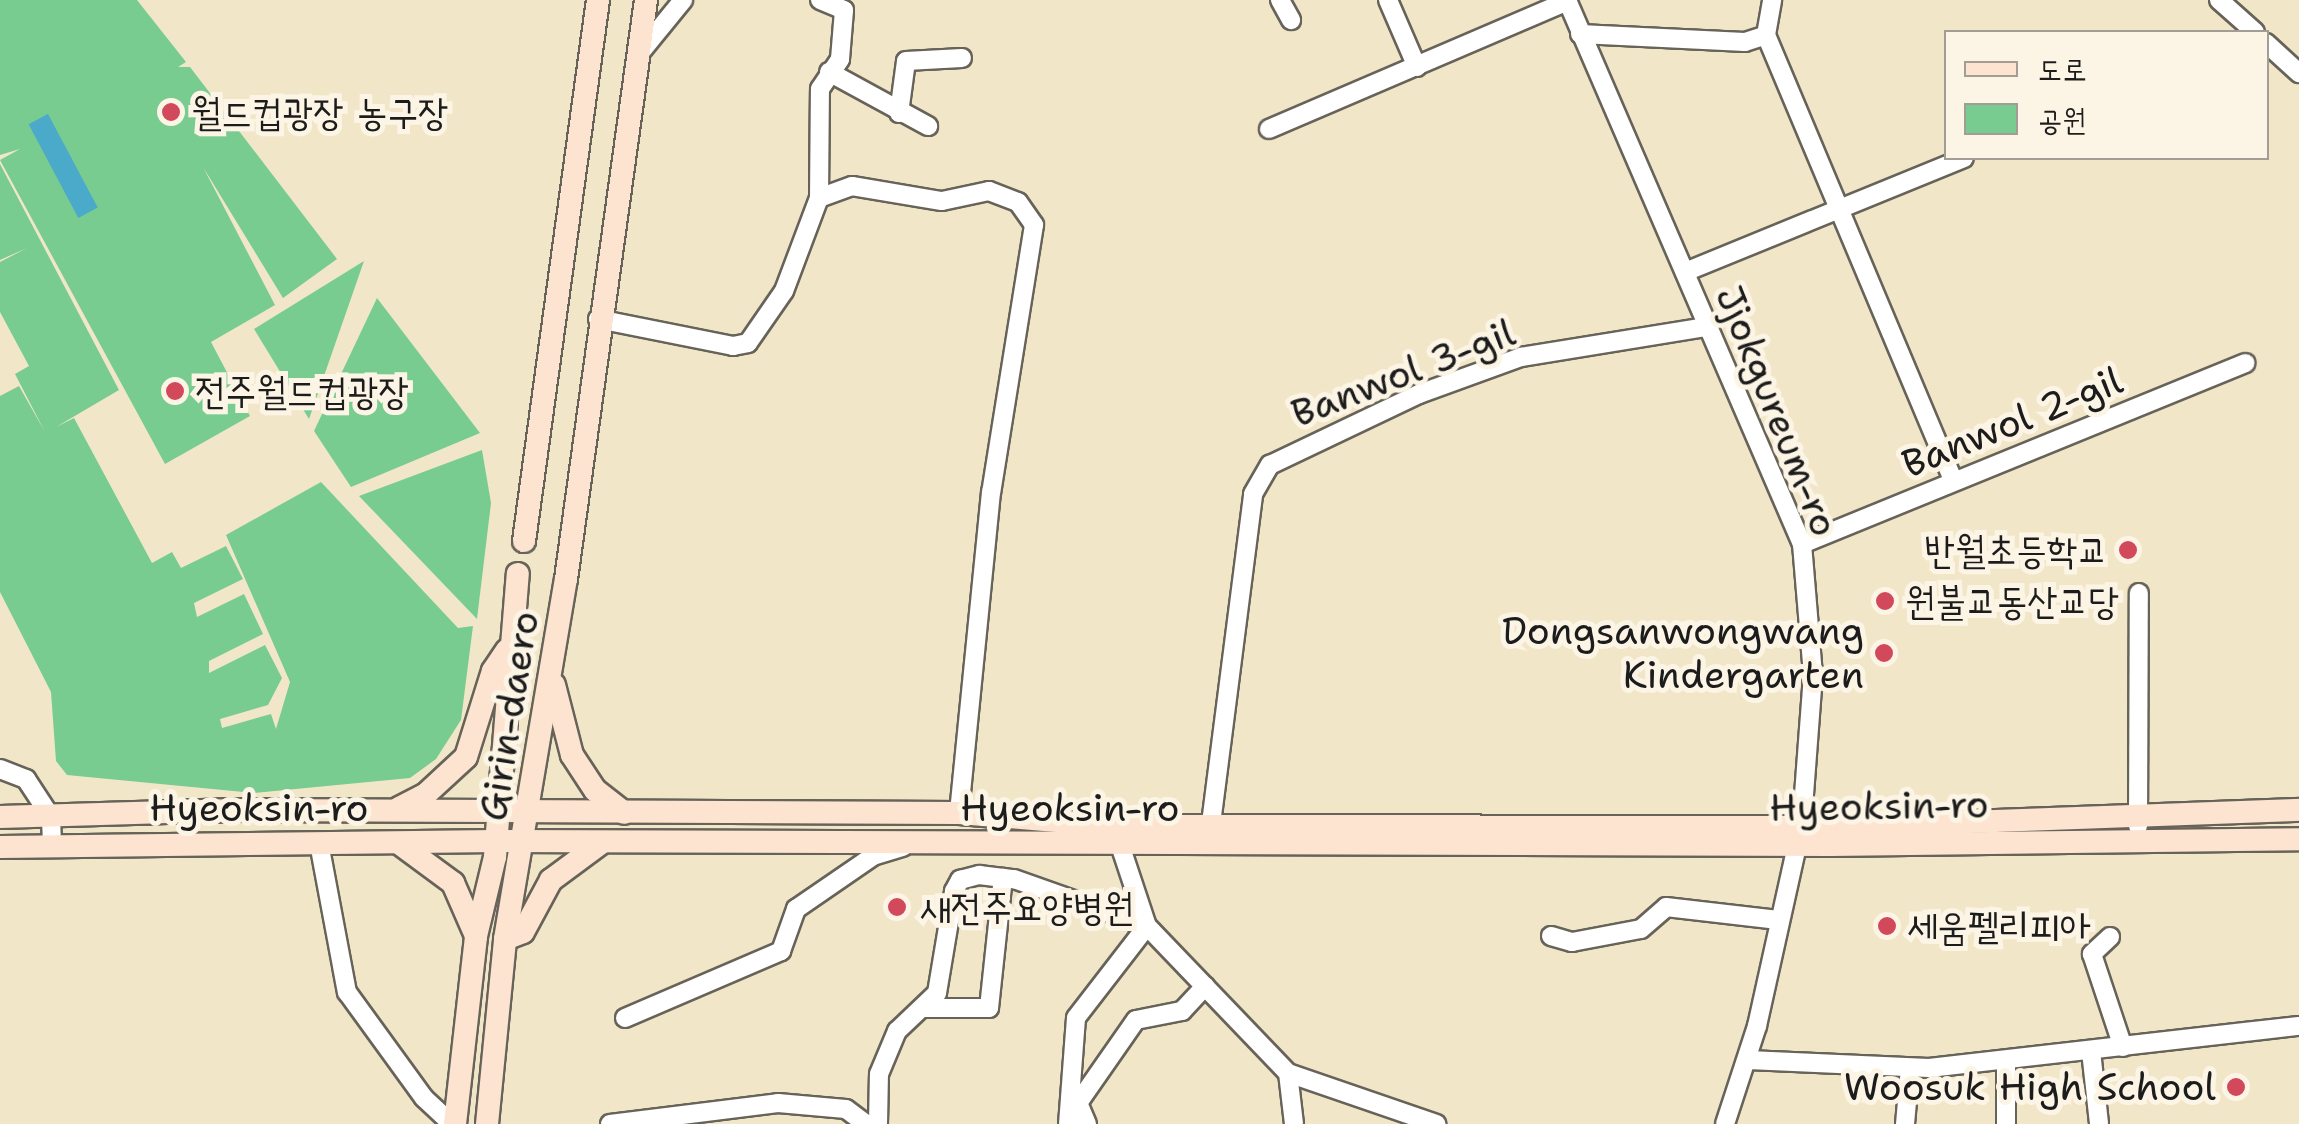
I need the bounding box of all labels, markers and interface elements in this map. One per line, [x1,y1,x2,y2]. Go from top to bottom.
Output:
legend [1944,30,2269,160]
text: 도로 [2038,49,2086,90]
place label: 월드컵광장 농구장 [191,89,449,135]
text: 공원 [2038,99,2086,140]
marker: 월드컵광장 농구장 [160,101,182,123]
street label: Jjokgureum-ro [1706,279,1848,543]
street label: Banwol 3-gil [1285,309,1521,437]
street label: Banwol 2-gil [1895,357,2129,487]
place label: 전주월드컵광장 [195,368,409,414]
marker: 전주월드컵광장 [164,380,186,402]
place label: 반월초등학교 [1925,527,2108,573]
marker: 반월초등학교 [2117,539,2139,561]
place label: 원불교동산교당 [1905,578,2119,624]
marker: 원불교동산교당 [1874,590,1896,612]
street label: Girin-daero [470,608,548,824]
place label: Dongsanwongwang Kindergarten [1502,608,1864,698]
marker: Dongsanwongwang Kindergarten [1873,642,1895,664]
street label: Hyeoksin-ro [1769,781,1989,831]
street label: Hyeoksin-ro [149,785,369,831]
street label: Hyeoksin-ro [960,785,1180,831]
place label: 새전주요양병원 [920,884,1134,930]
marker: 새전주요양병원 [884,894,910,920]
place label: 세움펠리피아 [1907,903,2090,949]
marker: 세움펠리피아 [1876,915,1898,937]
place label: Woosuk High School [1844,1064,2216,1110]
marker: Woosuk High School [2225,1076,2247,1098]

